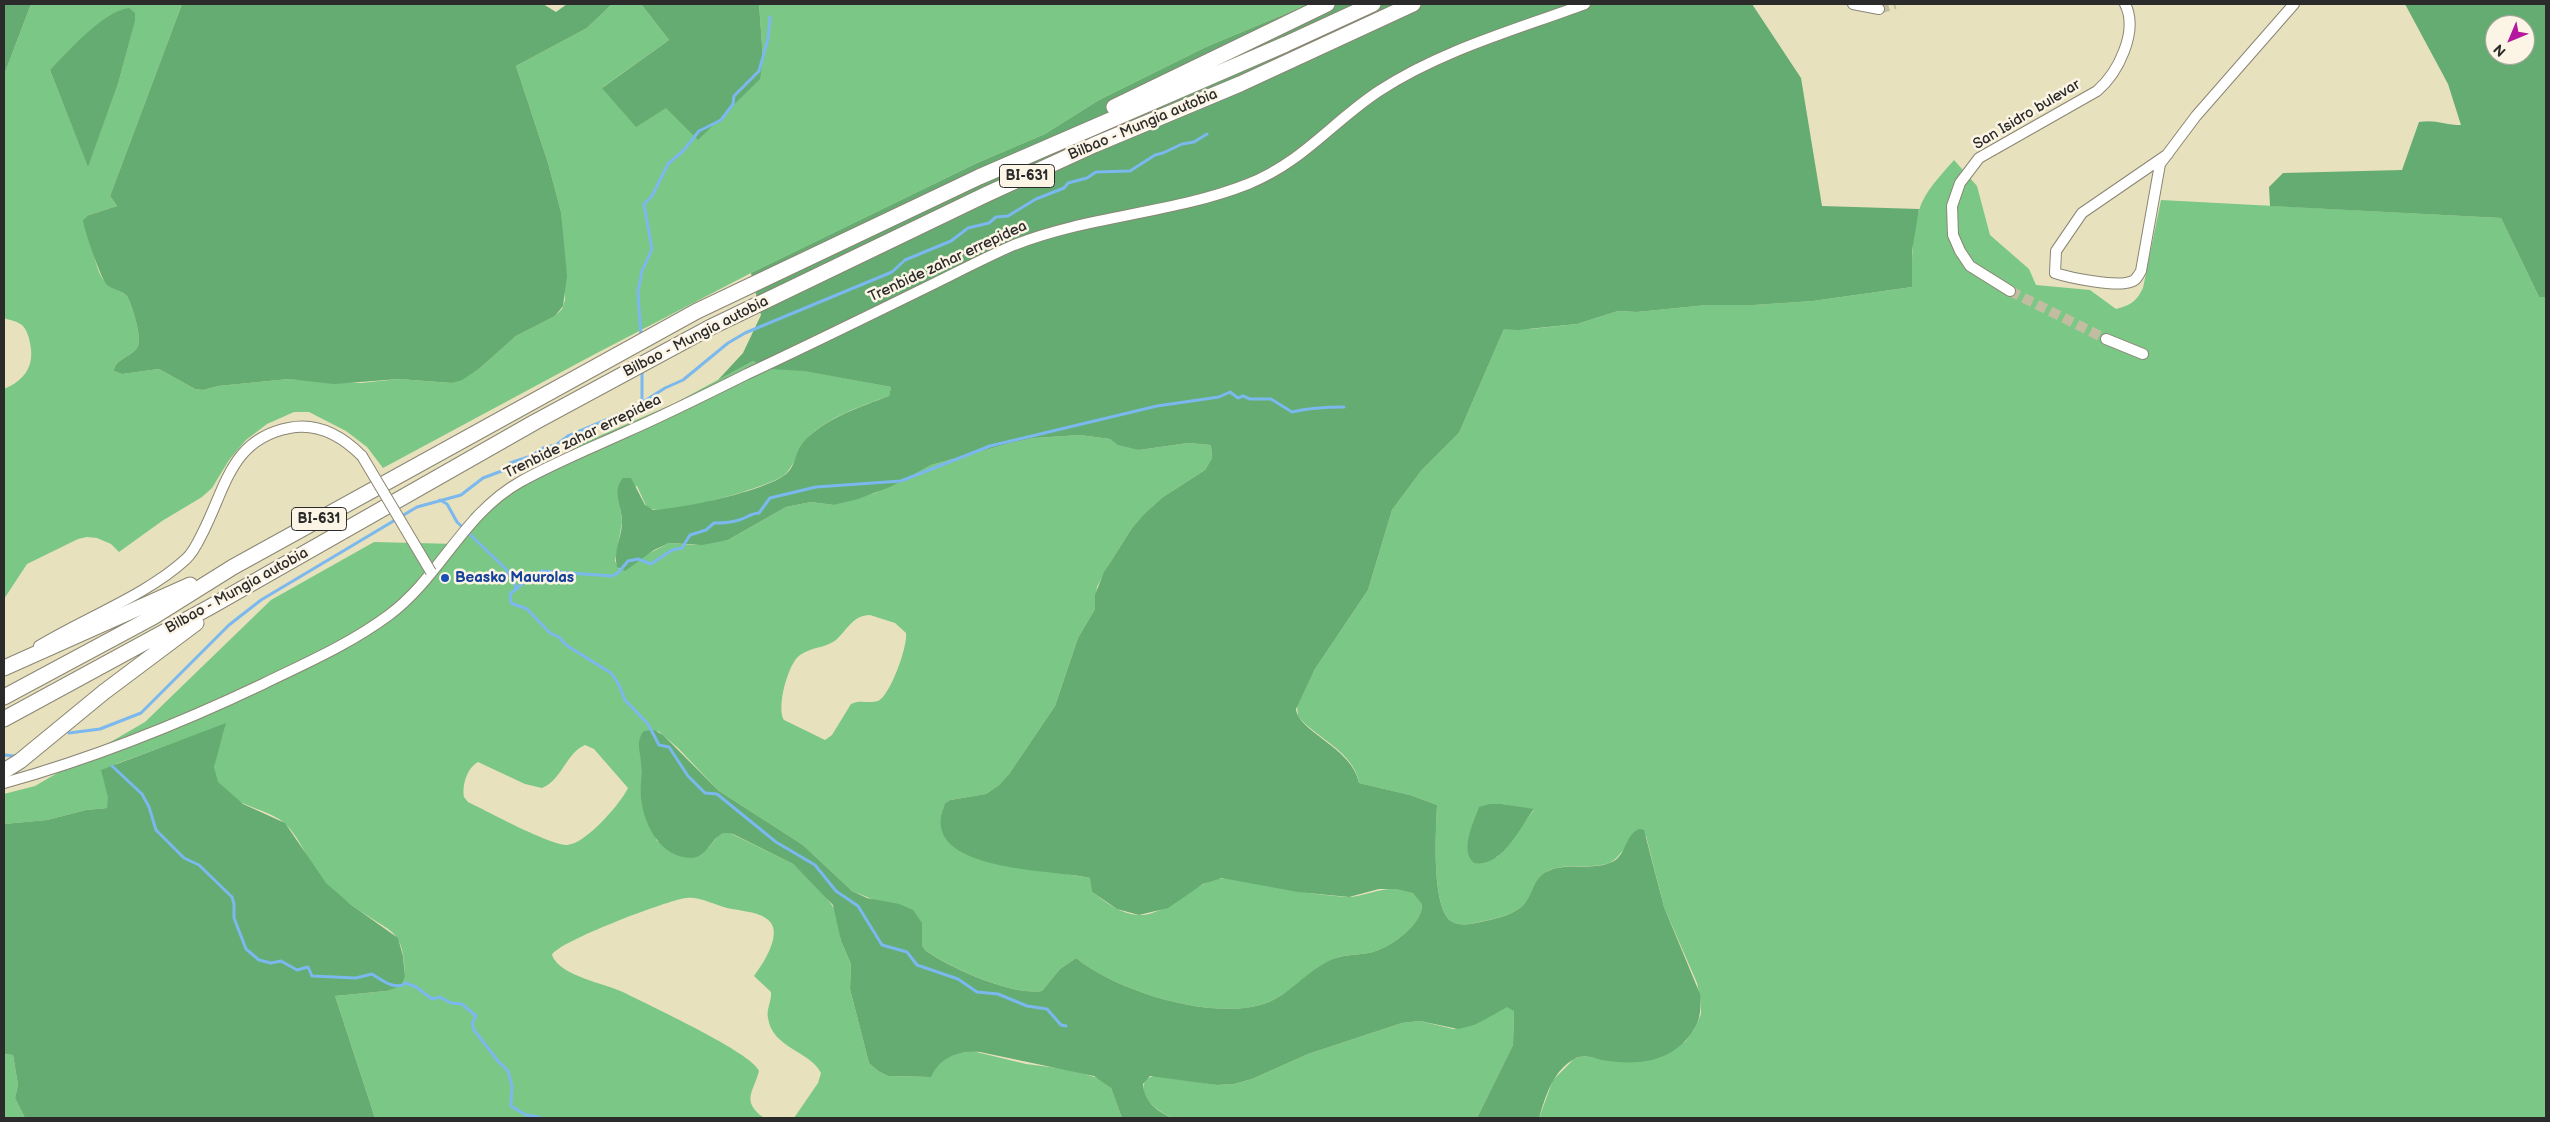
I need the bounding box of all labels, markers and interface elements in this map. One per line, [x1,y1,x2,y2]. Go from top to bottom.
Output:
north arrow [2485,15,2535,65]
text: N [2490,41,2509,60]
street label: San Isidro bulevar [1970,76,2084,154]
street label: Bilbao - Mungia autobia [1066,85,1220,165]
road number: BI-631 [1000,165,1054,188]
street label: Trenbide zahar errepidea [866,217,1030,307]
street label: Bilbao - Mungia autobia [620,293,772,381]
street label: Trenbide zahar errepidea [501,391,665,483]
road number: BI-631 [292,508,346,530]
street label: Bilbao - Mungia autobia [162,544,312,638]
place label: Beasko Maurolas [455,569,574,587]
marker: Beasko Maurolas [439,572,451,584]

